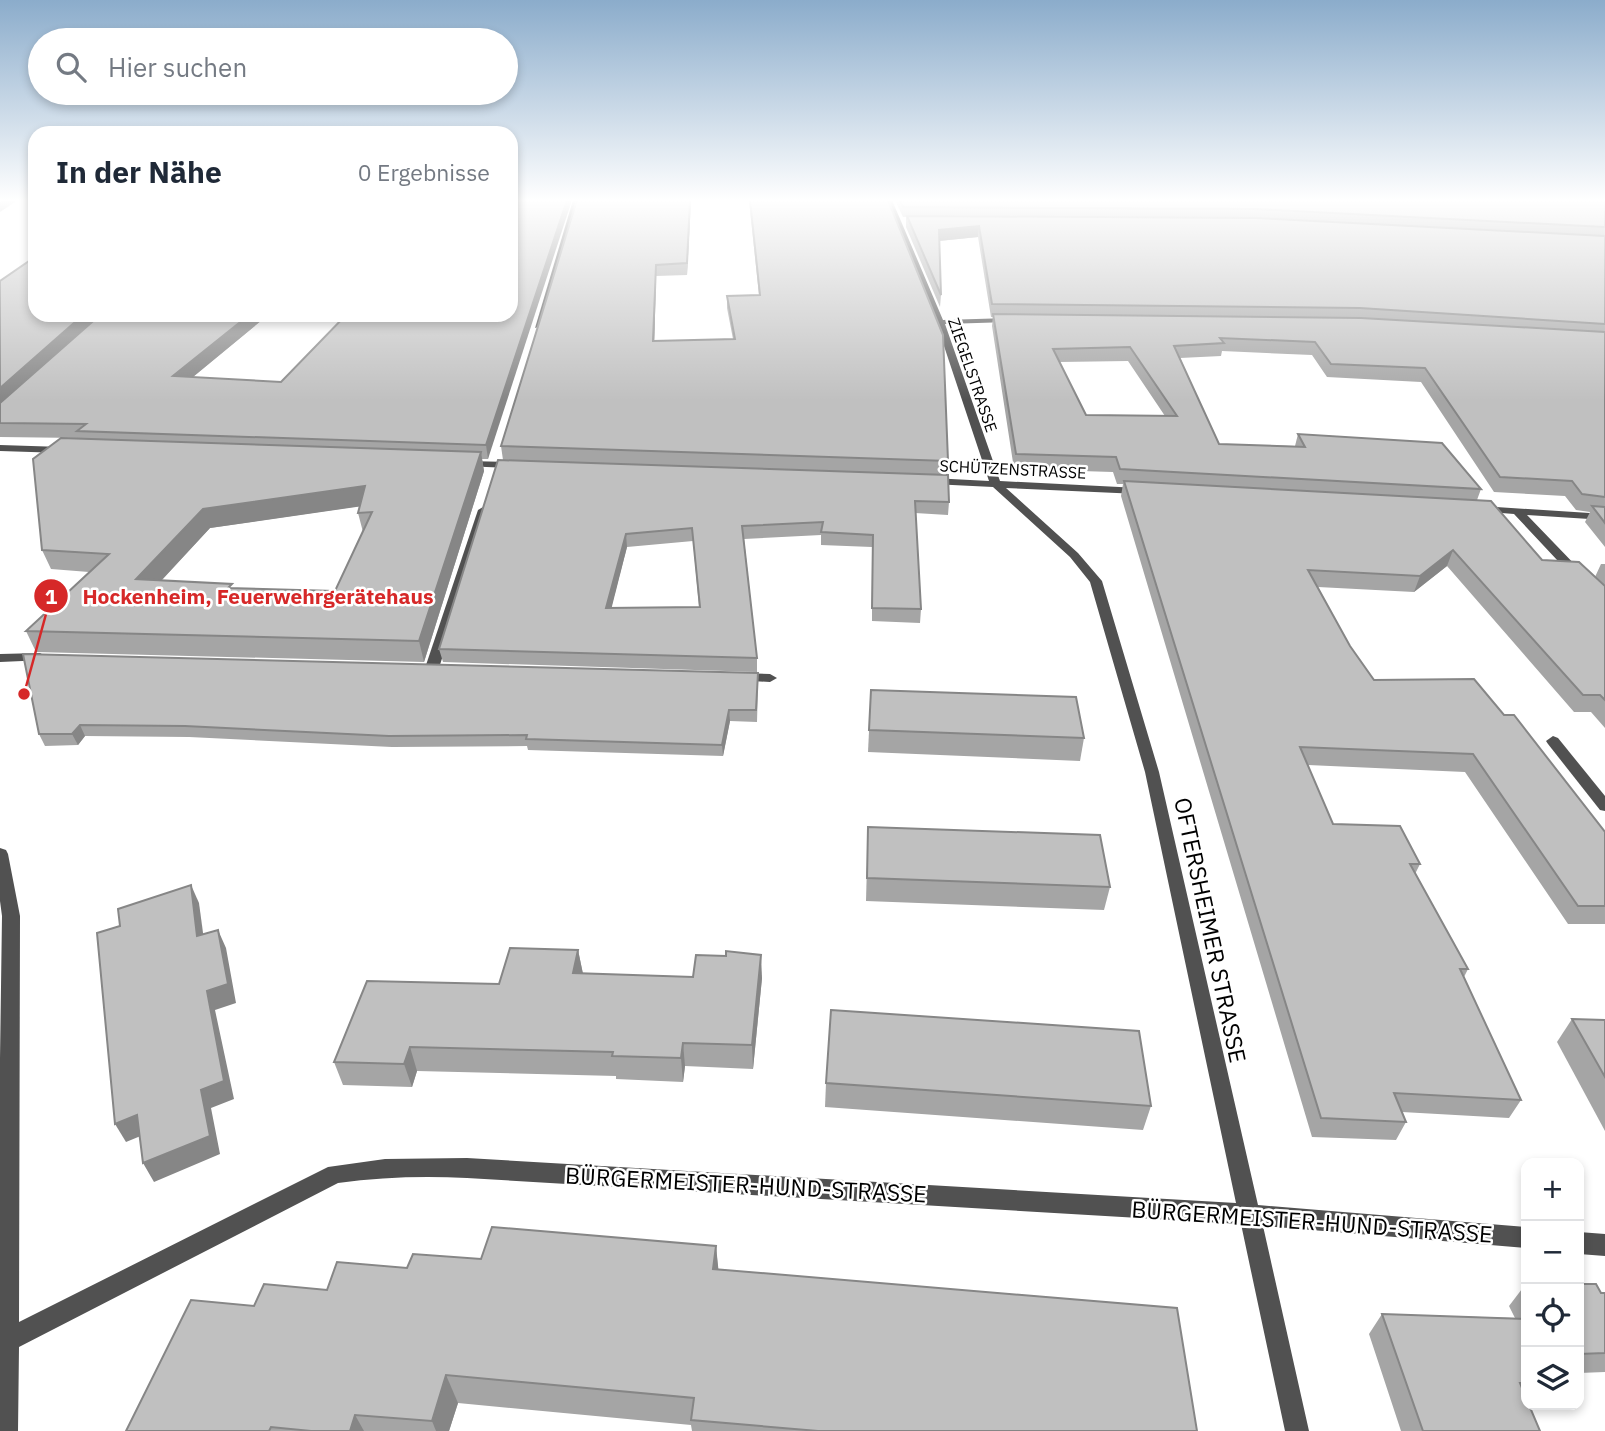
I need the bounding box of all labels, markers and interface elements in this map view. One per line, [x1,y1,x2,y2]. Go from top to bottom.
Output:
search box [28,28,518,105]
icon: search [52,48,90,86]
text: Hier suchen [108,50,247,84]
text: In der Nähe [56,152,222,191]
text: 0 Ergebnisse [358,157,490,187]
street label: ZIEGELSTRASSE [944,315,1002,435]
street label: SCHÜTZENSTRASSE [939,455,1087,483]
callout: Hockenheim, Feuerwehrgerätehaus [34,575,448,617]
text: 1 [45,582,58,610]
text: Hockenheim, Feuerwehrgerätehaus [82,582,434,610]
street label: OFTERSHEIMER STRASSE [1168,795,1254,1065]
map controls [1521,1158,1584,1410]
button: + [1521,1158,1584,1221]
street label: BÜRGERMEISTER-HUND-STRASSE [565,1160,927,1208]
street label: BÜRGERMEISTER-HUND-STRASSE [1130,1193,1494,1249]
button: − [1521,1221,1584,1284]
button: locate [1521,1284,1584,1347]
button: layers [1521,1347,1584,1410]

